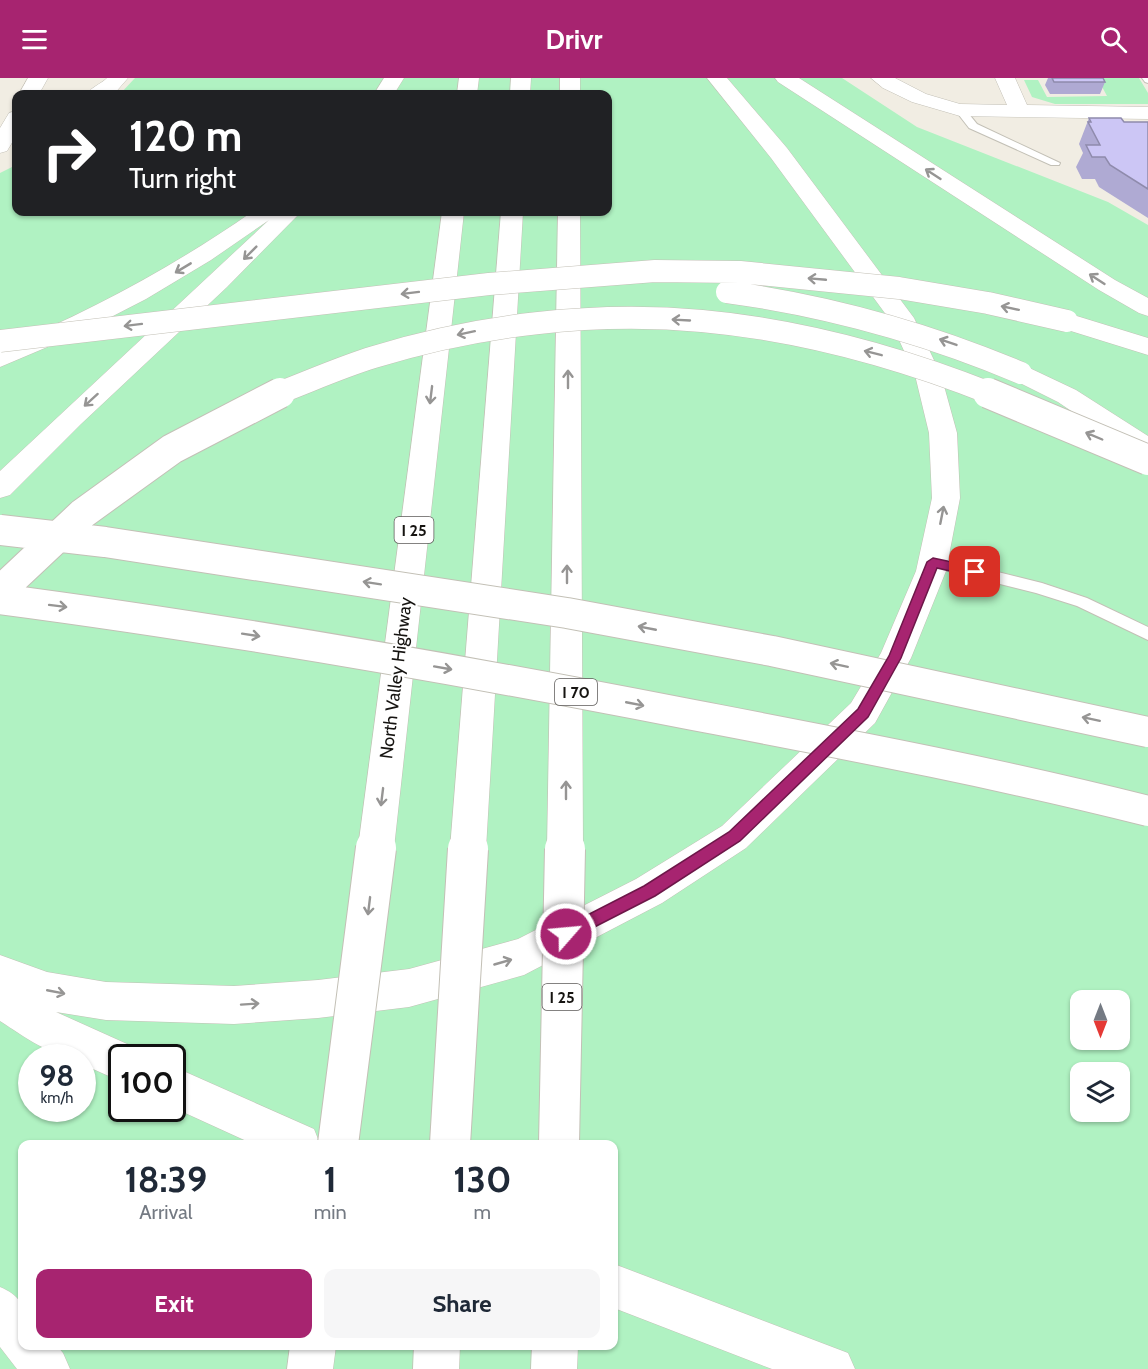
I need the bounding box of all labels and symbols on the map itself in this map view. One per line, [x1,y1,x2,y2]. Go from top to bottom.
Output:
one-way arrow [925,167,942,179]
one-way arrow [242,246,257,261]
one-way arrow [175,262,192,274]
one-way arrow [808,273,827,284]
one-way arrow [1089,273,1106,285]
one-way arrow [401,288,421,299]
one-way arrow [1000,302,1020,313]
one-way arrow [672,315,692,326]
one-way arrow [124,320,144,331]
one-way arrow [457,328,476,339]
one-way arrow [939,336,958,347]
one-way arrow [864,347,883,358]
one-way arrow [562,370,574,390]
one-way arrow [425,384,436,404]
one-way arrow [84,393,99,407]
one-way arrow [1086,430,1104,442]
one-way arrow [937,506,948,525]
road number: I 25 [394,517,434,543]
pin [949,546,1000,597]
one-way arrow [561,565,573,585]
one-way arrow [363,577,382,588]
street label: North Valley Highway [375,596,417,760]
one-way arrow [48,601,67,612]
one-way arrow [638,622,658,633]
one-way arrow [241,629,260,640]
one-way arrow [829,659,849,670]
one-way arrow [433,663,452,674]
road number: I 70 [555,679,597,705]
one-way arrow [624,699,644,710]
one-way arrow [1082,713,1101,725]
one-way arrow [560,781,572,801]
one-way arrow [376,786,387,806]
one-way arrow [363,896,374,915]
position arrow [534,902,598,966]
one-way arrow [493,956,512,967]
road number: I 25 [542,984,582,1010]
one-way arrow [45,987,65,998]
north arrow [1070,990,1130,1050]
one-way arrow [239,998,259,1009]
speed limit sign: 100 [108,1044,186,1122]

